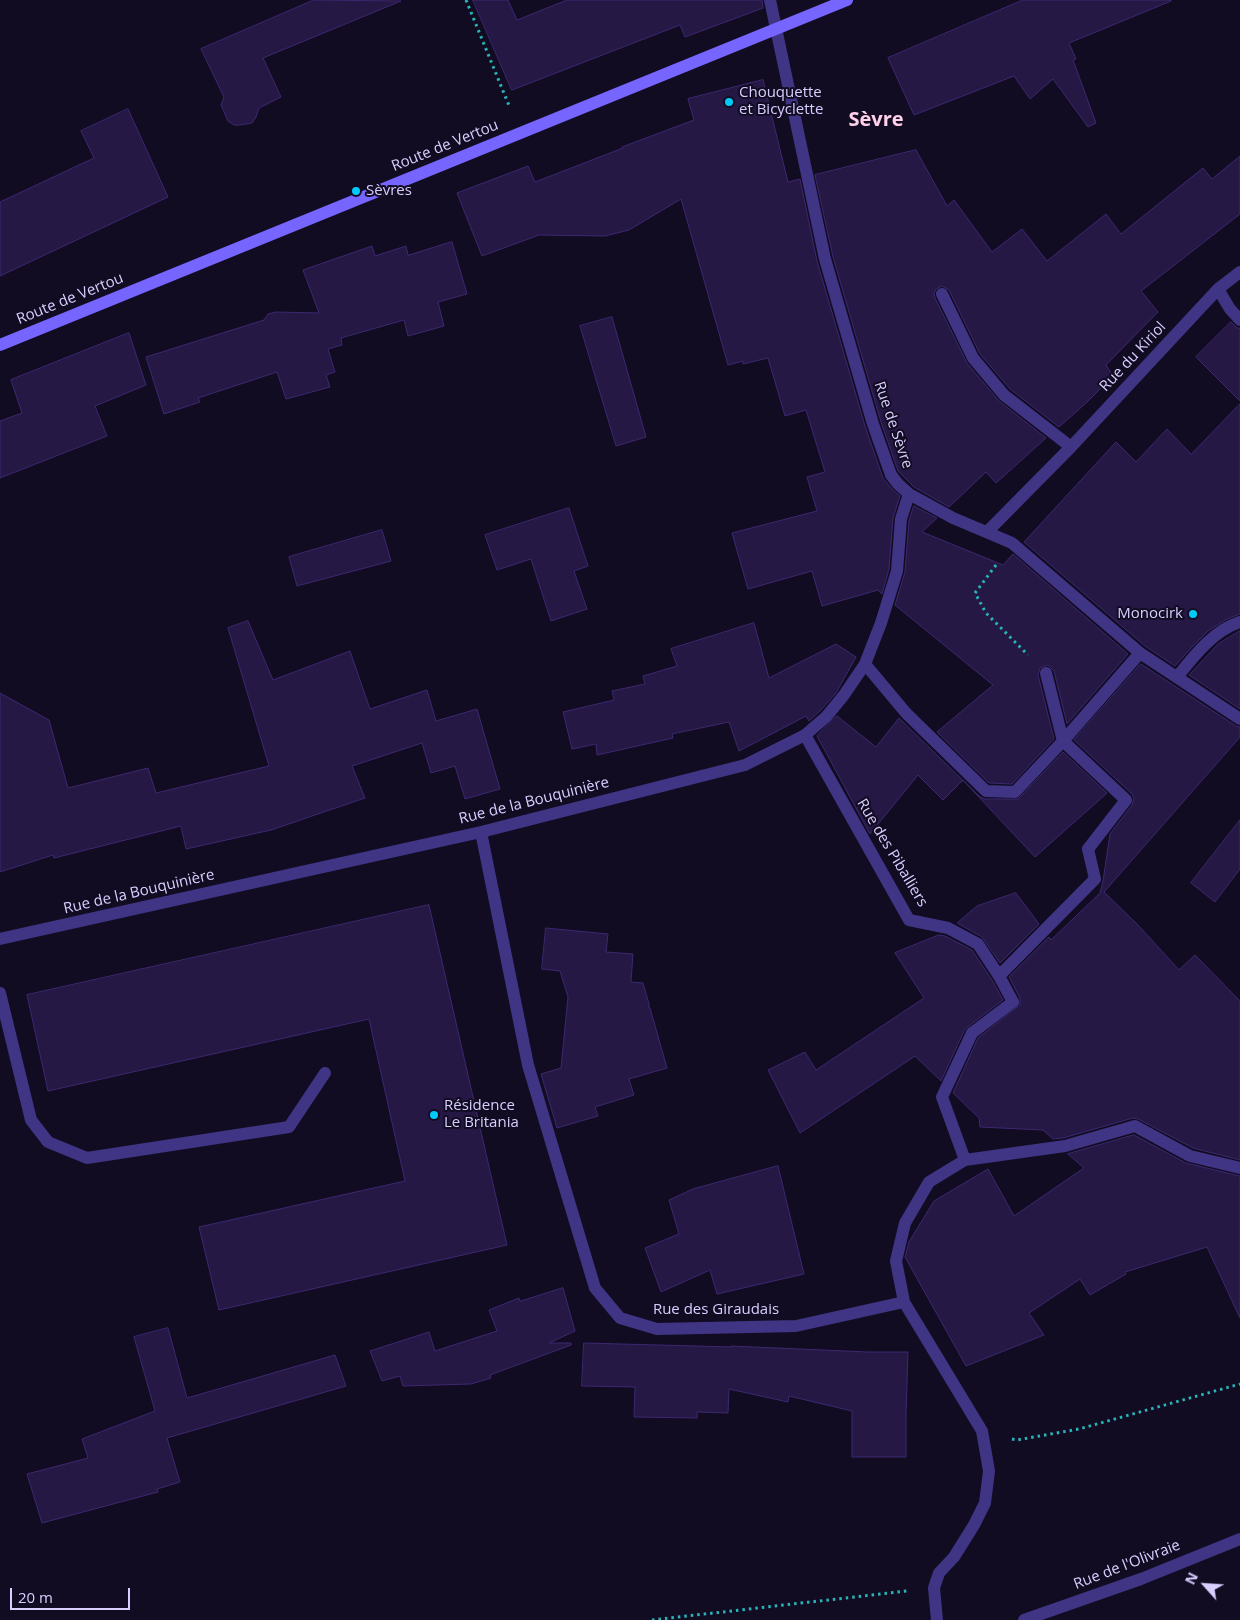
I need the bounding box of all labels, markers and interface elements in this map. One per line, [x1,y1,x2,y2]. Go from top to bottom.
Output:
place label: Chouquette et Bicyclette [739,84,823,119]
marker: Chouquette et Bicyclette [723,96,735,108]
district label: Sèvre [848,108,904,132]
street label: Route de Vertou [389,116,501,176]
place label: Sèvres [366,182,412,200]
marker: Sèvres [350,185,362,197]
street label: Route de Vertou [14,269,126,329]
street label: Rue du Kiriol [1096,318,1170,396]
street label: Rue de Sèvre [870,379,916,471]
place label: Monocirk [1117,605,1183,623]
marker: Monocirk [1187,608,1199,620]
street label: Rue de la Bouquinière [457,774,611,828]
street label: Rue des Piballiers [853,796,931,910]
street label: Rue de la Bouquinière [62,866,216,918]
place label: Résidence Le Britania [444,1097,519,1132]
marker: Résidence Le Britania [428,1109,440,1121]
street label: Rue des Giraudais [653,1301,779,1319]
street label: Rue de l'Olivraie [1071,1536,1183,1594]
north arrow [1180,1560,1230,1610]
text: N [1180,1569,1202,1587]
scale bar [12,1578,132,1610]
text: 20 m [18,1587,53,1607]

